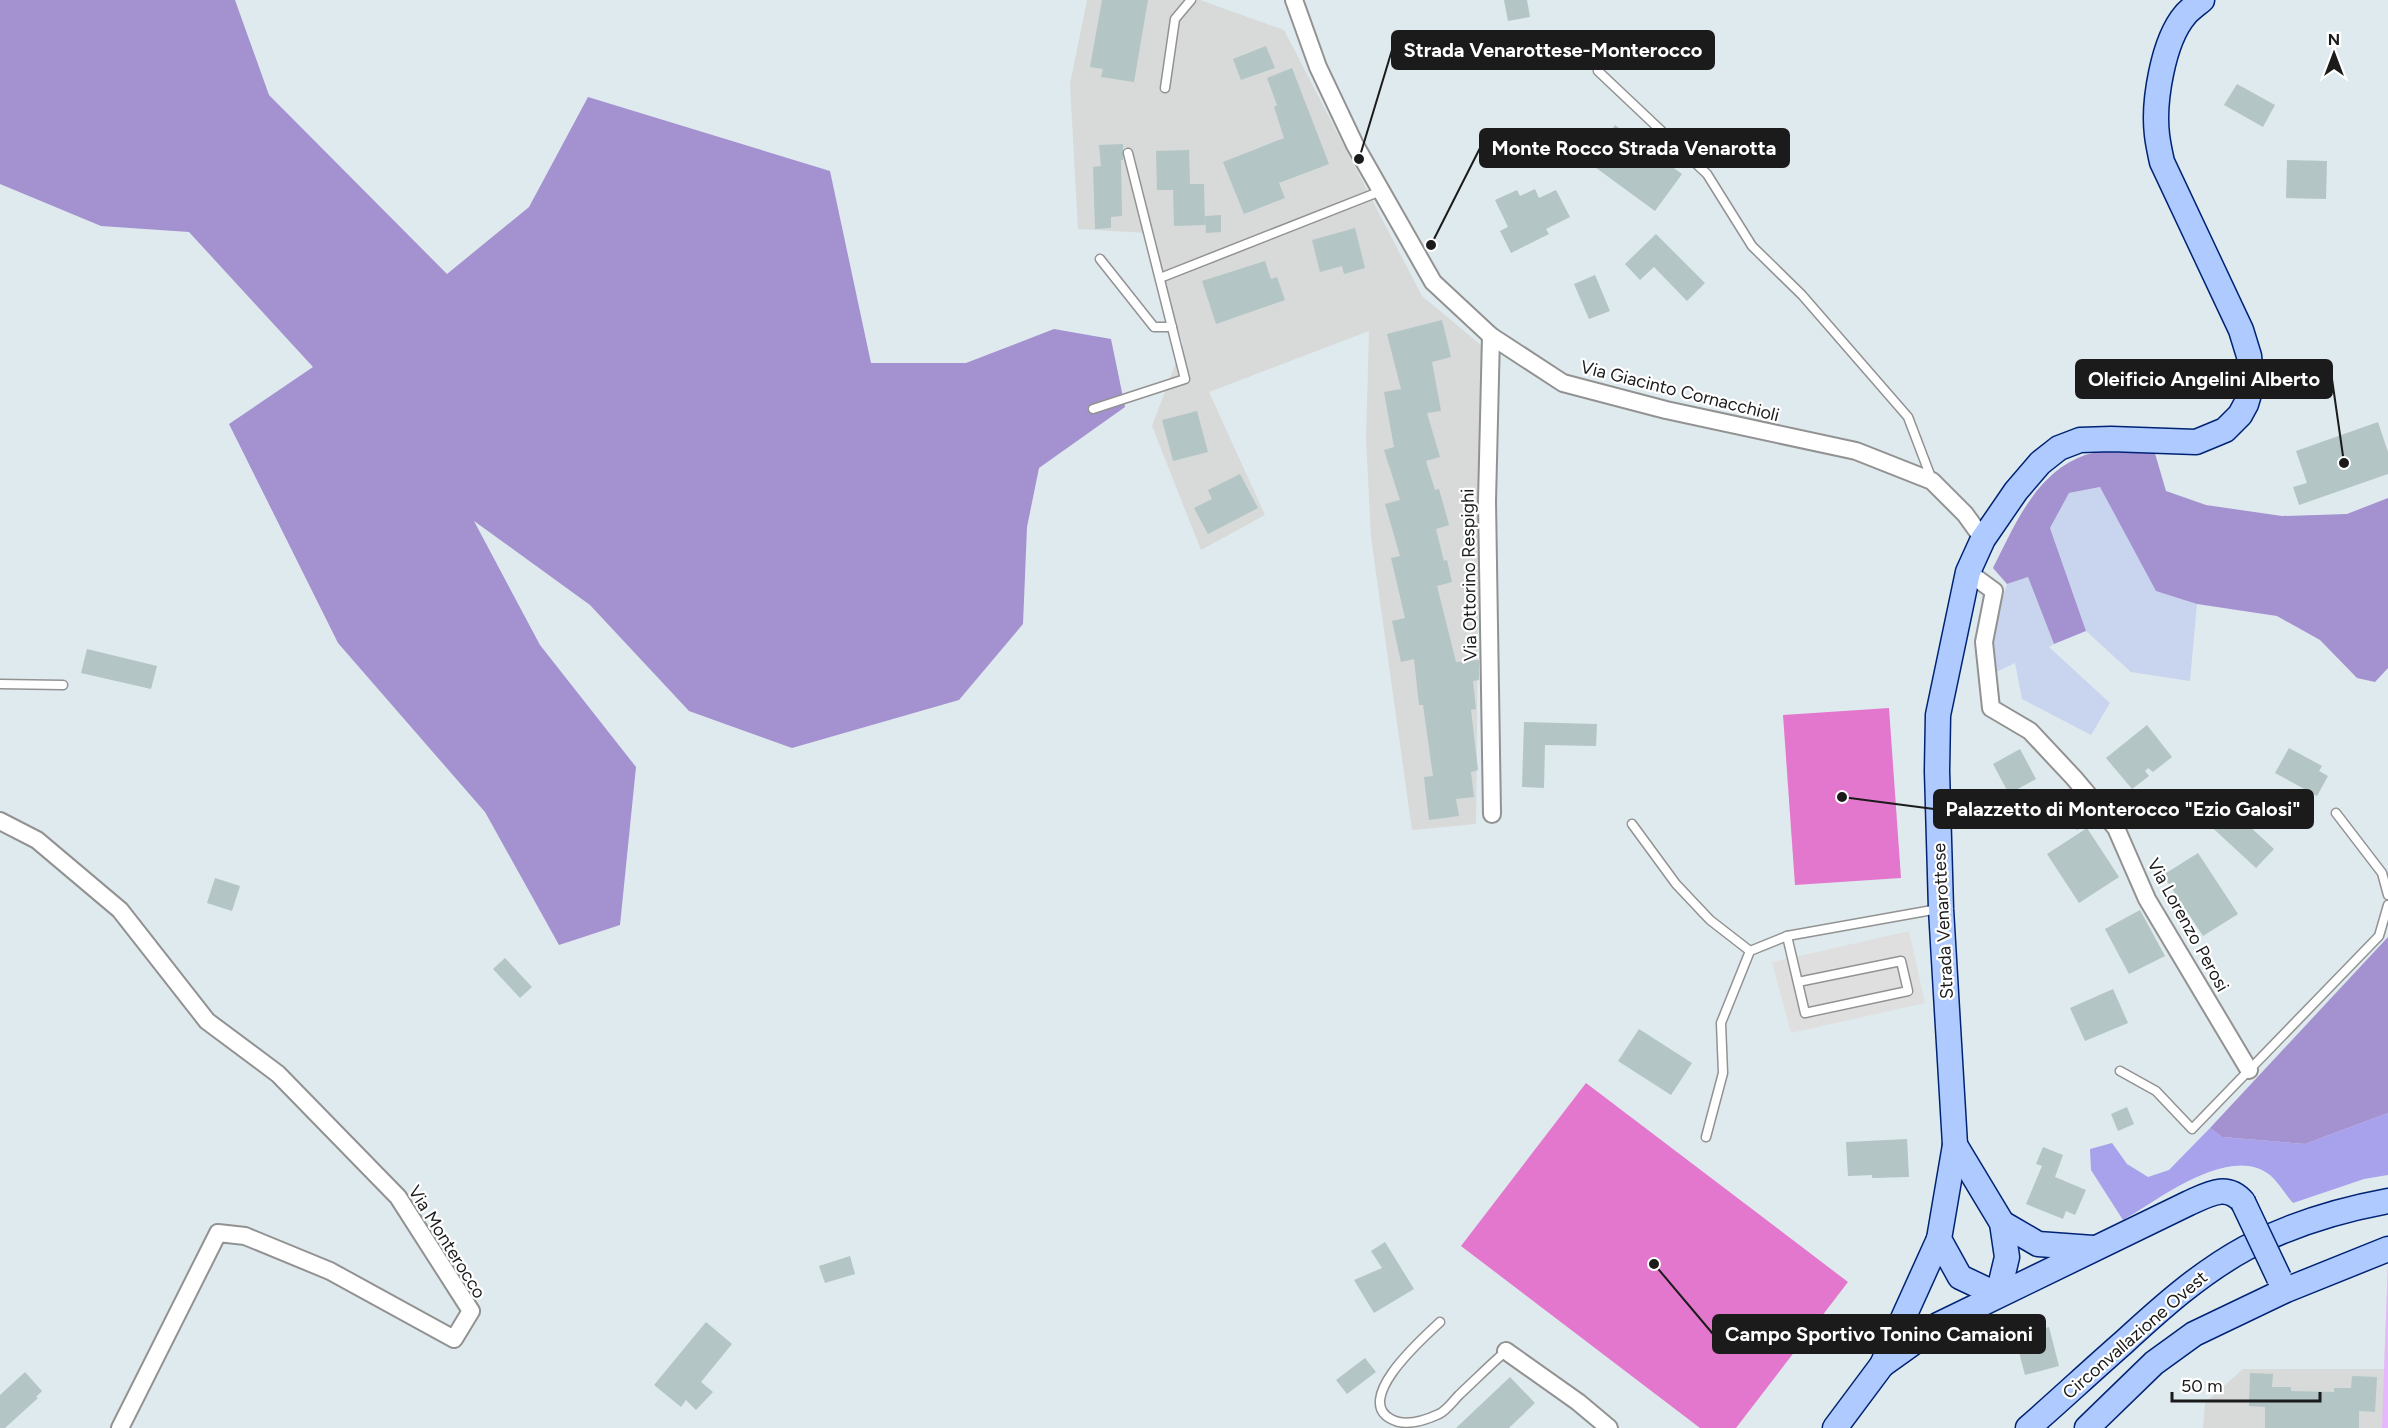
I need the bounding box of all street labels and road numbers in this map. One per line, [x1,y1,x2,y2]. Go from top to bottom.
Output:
street label: Via Giacinto Cornacchioli [1578,356,1782,426]
street label: Via Ottorino Respighi [1456,489,1482,661]
street label: Strada Venarottese [1928,842,1958,1000]
street label: Via Lorenzo Perosi [2142,855,2234,995]
street label: Via Monterocco [403,1181,491,1303]
street label: Circonvallazione Ovest [2058,1266,2212,1404]

